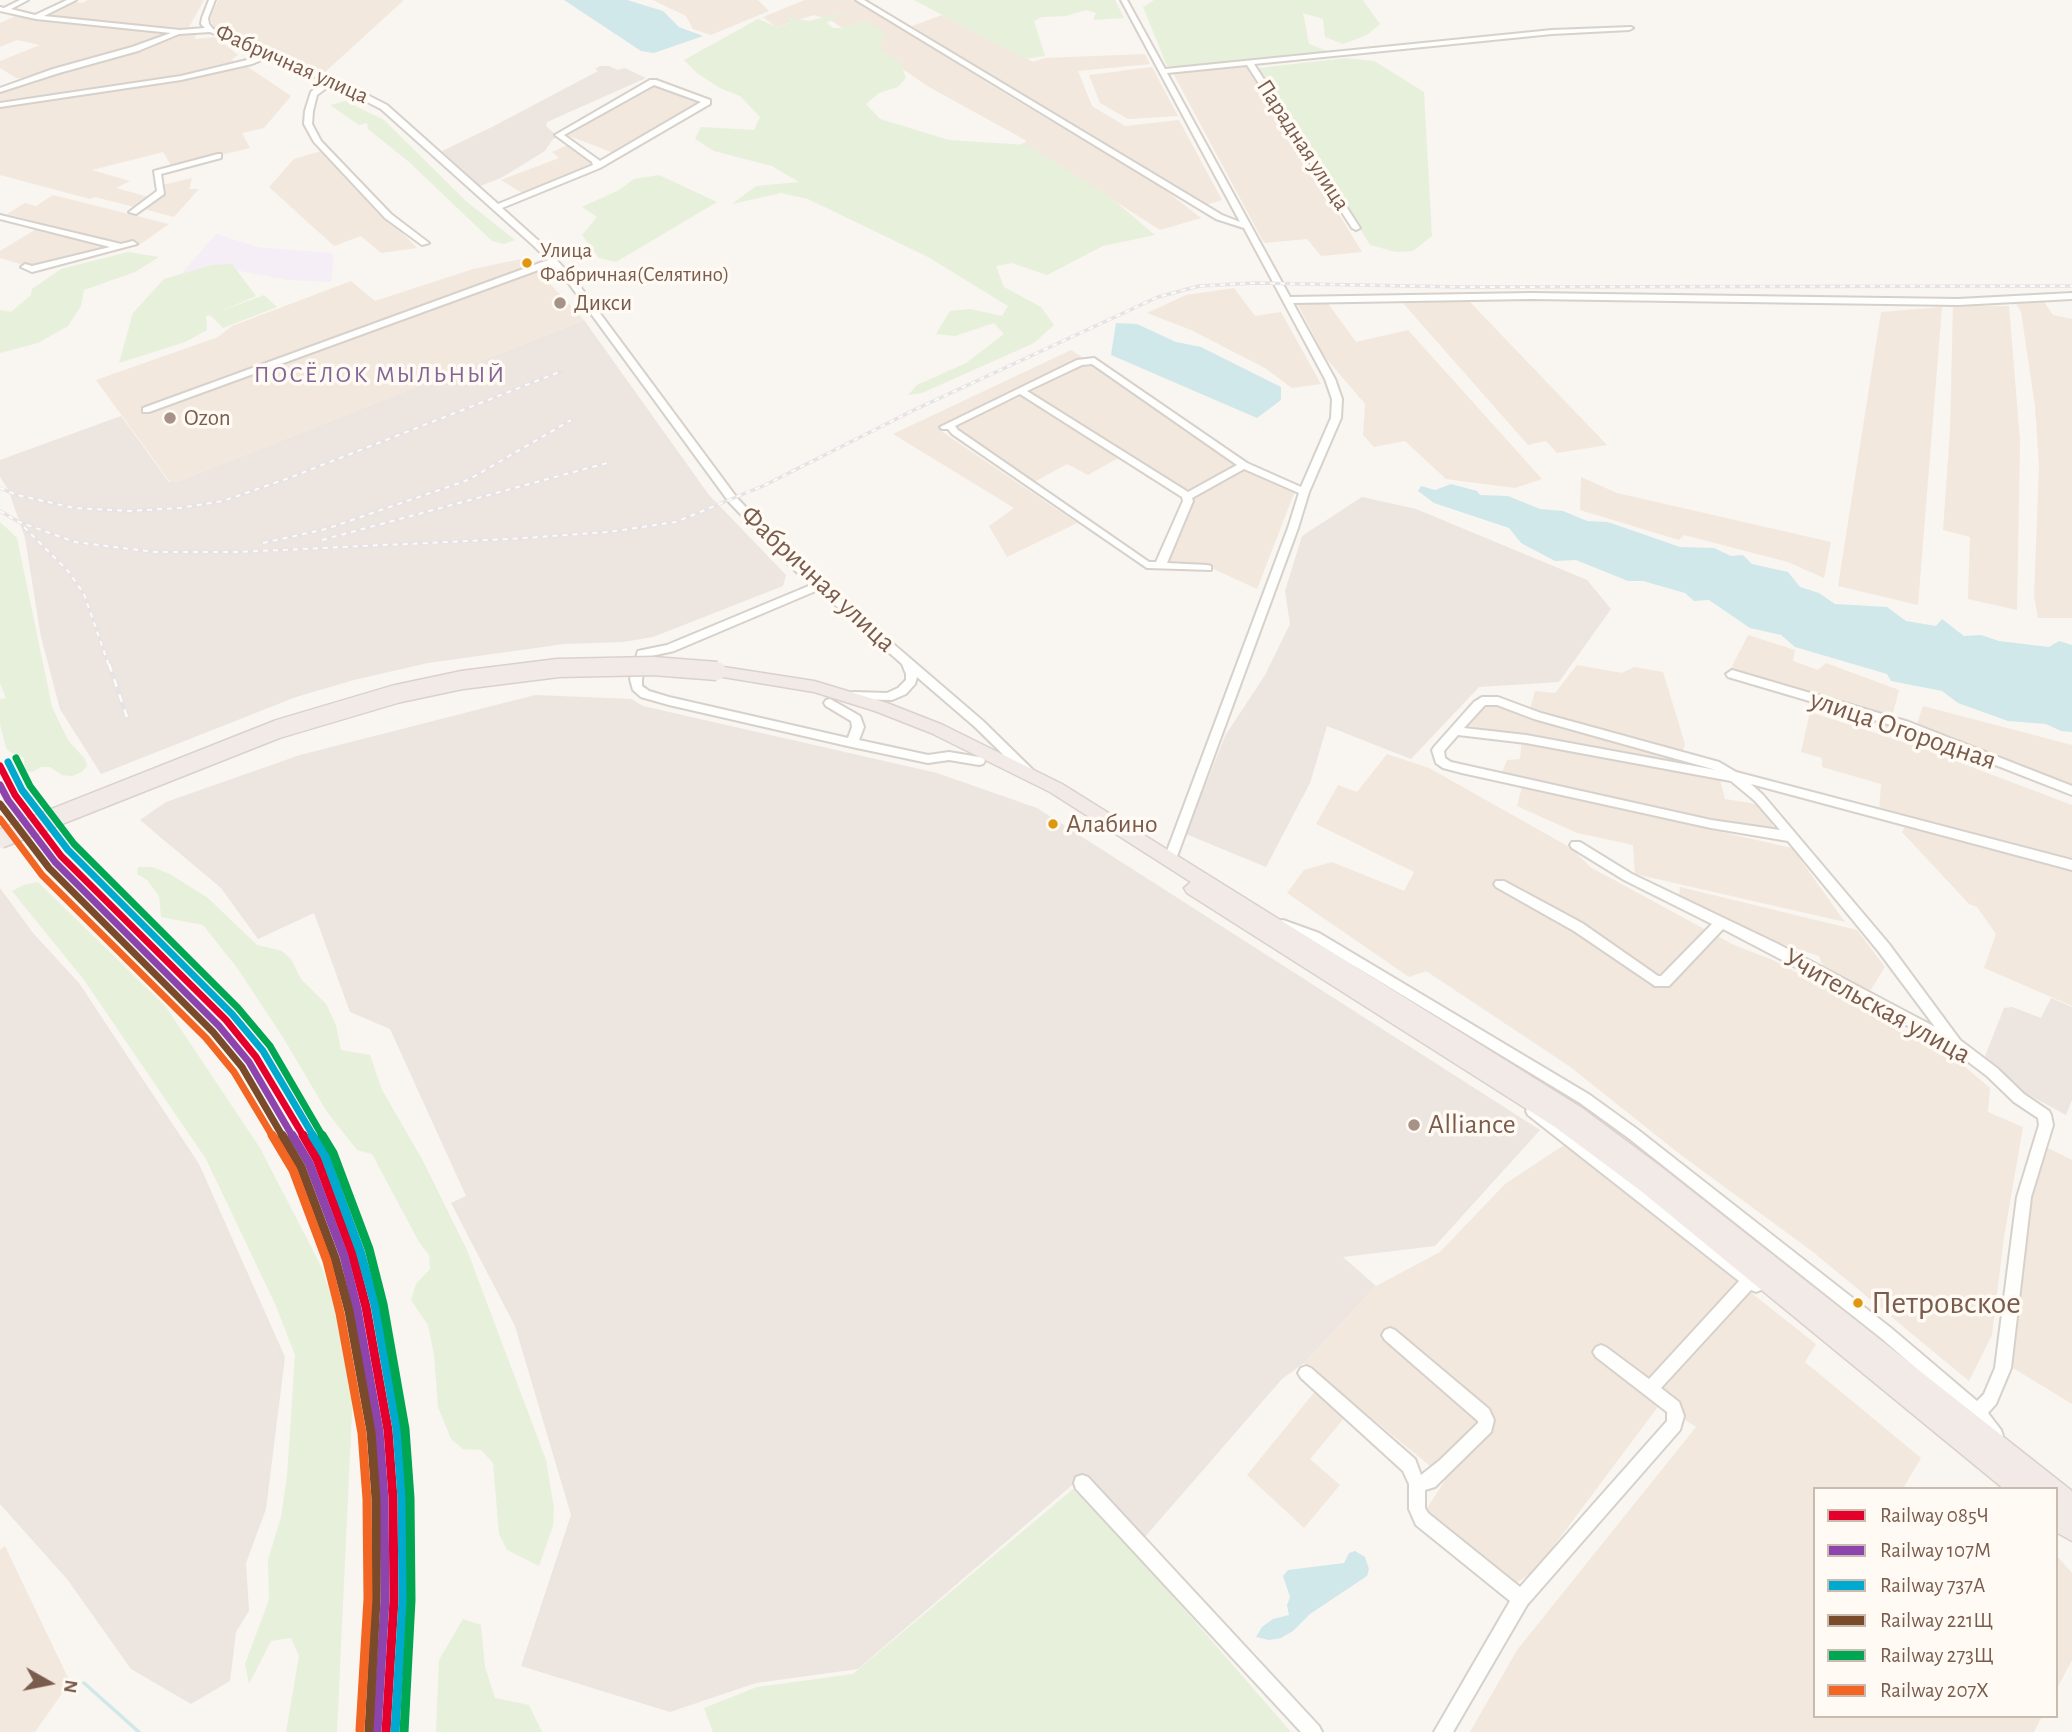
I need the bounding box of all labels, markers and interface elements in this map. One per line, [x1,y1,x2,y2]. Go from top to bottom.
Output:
street label: Фабричная улица [211,18,373,110]
street label: Парадная улица [1250,74,1356,216]
place label: Улица Фабричная(Селятино) [540,238,729,288]
marker: Улица Фабричная(Селятино) [520,256,534,270]
place label: Дикси [574,289,632,317]
marker: Дикси [552,295,568,311]
district label: ПОСЁЛОК МЫЛЬНЫЙ [256,361,504,389]
place label: Ozon [184,404,231,432]
marker: Ozon [162,410,178,426]
street label: Фабричная улица [733,498,903,660]
street label: улица Огородная [1805,682,2001,778]
place label: Алабино [1066,808,1158,840]
marker: Алабино [1046,817,1060,831]
street label: Учительская улица [1777,941,1977,1071]
place label: Alliance [1428,1108,1516,1142]
marker: Alliance [1406,1117,1422,1133]
place label: Петровское [1871,1284,2021,1322]
marker: Петровское [1851,1296,1865,1310]
legend [1813,1487,2058,1718]
text: Railway 085Ч [1880,1505,1989,1526]
text: Railway 107М [1880,1540,1991,1561]
text: Railway 737А [1880,1575,1985,1596]
text: Railway 221Щ [1880,1610,1993,1631]
text: Railway 273Щ [1880,1645,1994,1666]
north arrow [14,1648,84,1718]
text: N [60,1678,81,1694]
text: Railway 207Х [1880,1680,1989,1701]

